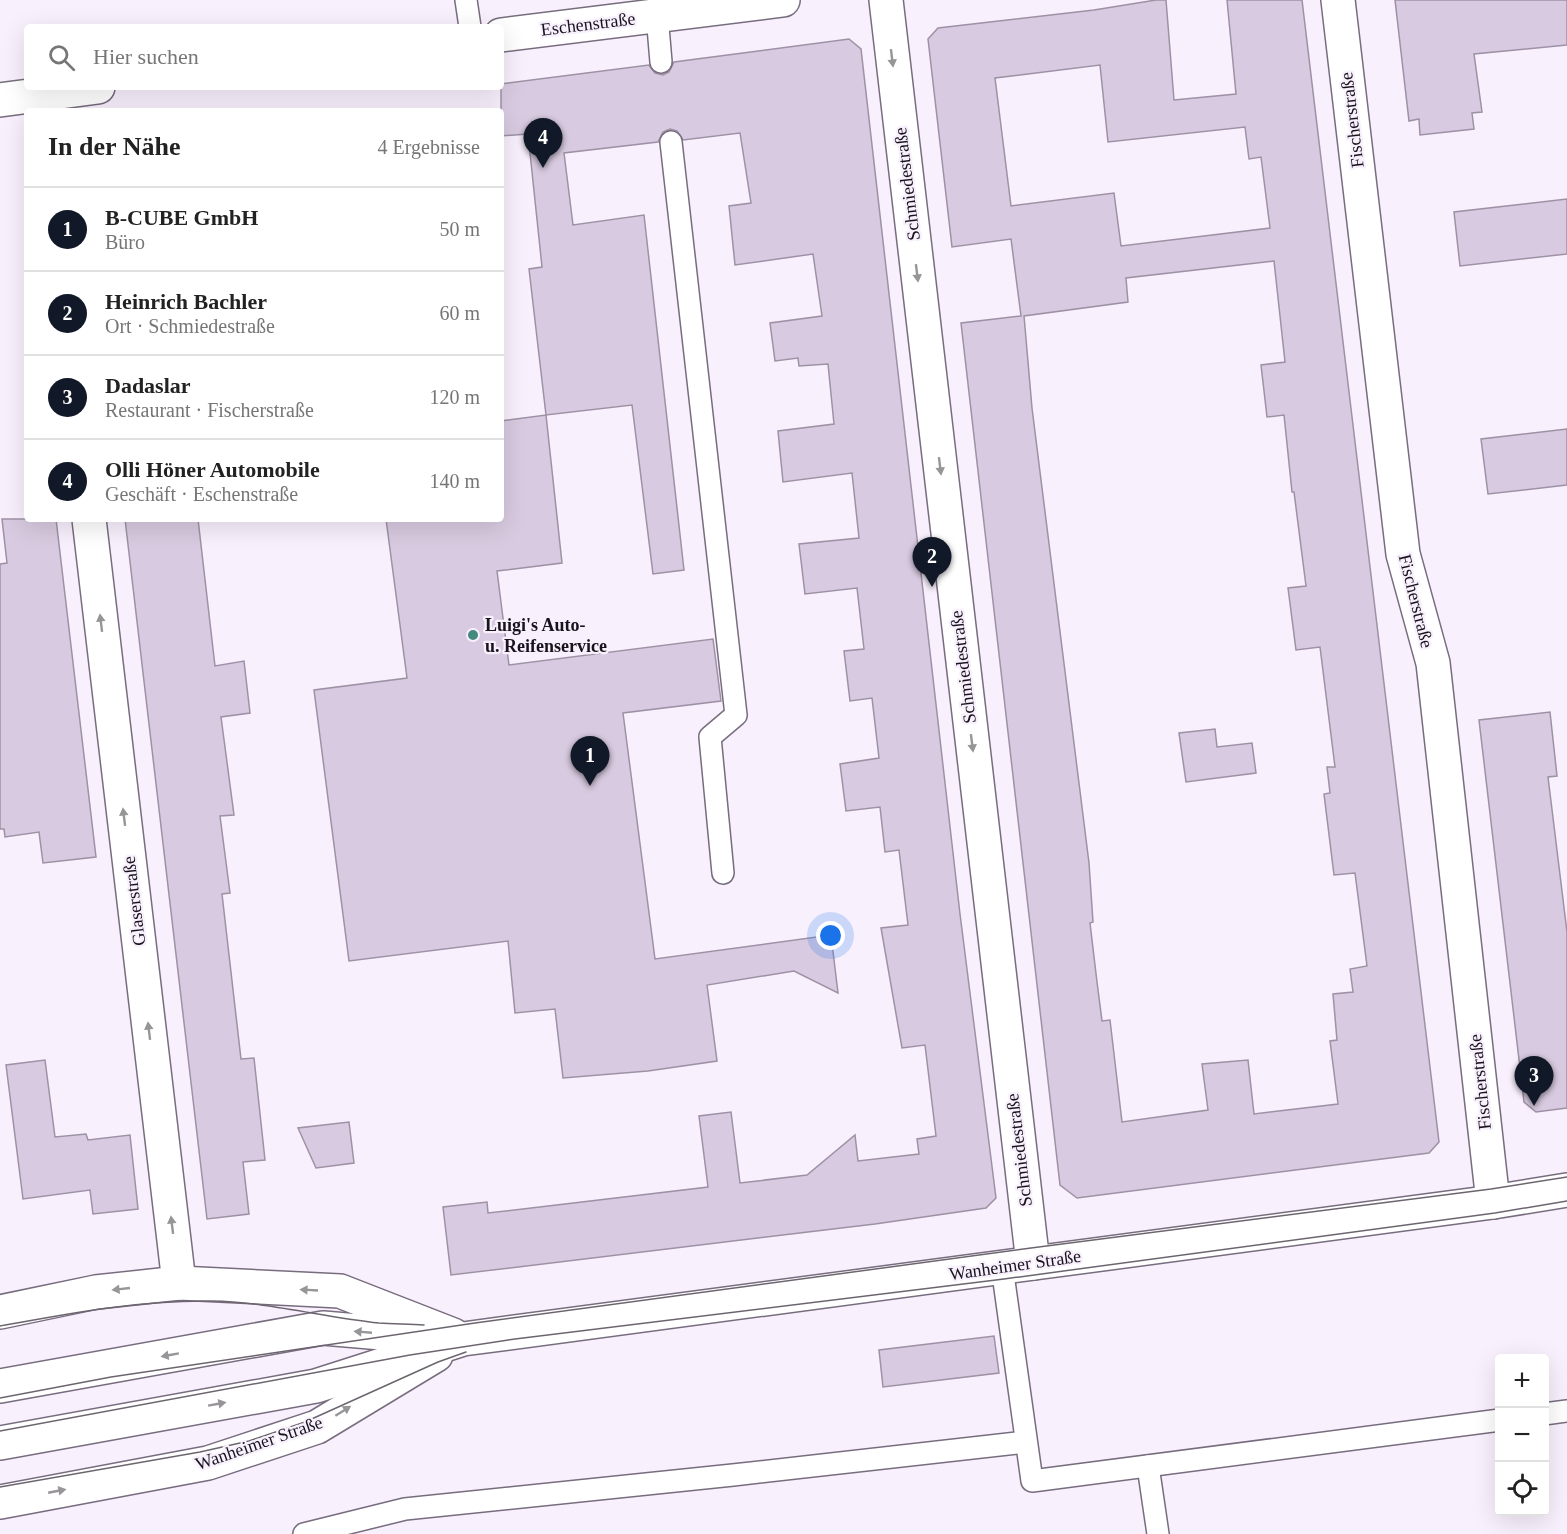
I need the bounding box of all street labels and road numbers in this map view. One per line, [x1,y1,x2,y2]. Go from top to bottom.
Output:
street label: Eschenstraße [540,8,636,40]
street label: Fischerstraße [1336,71,1368,169]
street label: Schmiedestraße [890,126,924,242]
street label: Fischerstraße [1395,552,1437,650]
street label: Schmiedestraße [946,609,980,725]
street label: Glaserstraße [119,855,149,947]
street label: Fischerstraße [1465,1033,1495,1131]
street label: Schmiedestraße [1002,1092,1036,1208]
street label: Wanheimer Straße [948,1246,1082,1284]
street label: Wanheimer Straße [193,1412,325,1474]

